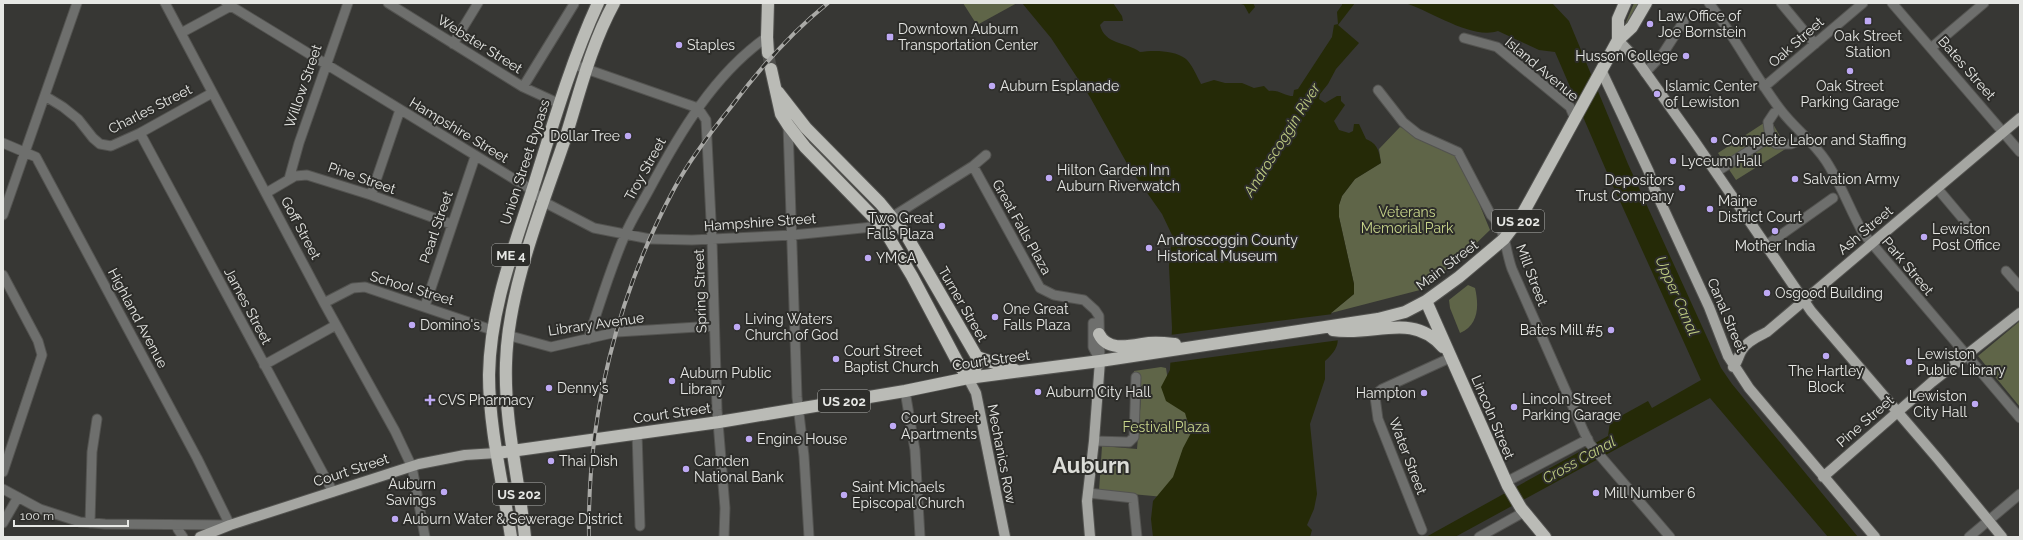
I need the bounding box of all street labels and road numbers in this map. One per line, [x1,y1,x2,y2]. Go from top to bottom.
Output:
street label: Webster Street [435,11,526,77]
street label: Oak Street [1765,13,1827,70]
street label: Bates Street [1935,33,1999,103]
street label: Island Avenue [1502,34,1582,104]
street label: Willow Street [281,42,325,130]
street label: Charles Street [106,81,195,137]
street label: Hampshire Street [407,94,512,166]
street label: Union Street Bypass [497,97,553,227]
street label: Troy Street [621,134,669,203]
street label: Pine Street [326,159,398,197]
street label: Great Falls Plaza [989,177,1055,277]
street label: Pearl Street [416,189,456,265]
street label: Goff Street [278,194,324,262]
street label: Ash Street [1834,202,1896,258]
street label: Hampshire Street [703,210,817,234]
road number: US 202 [1492,210,1544,232]
street label: Park Street [1879,234,1937,299]
street label: Main Street [1413,236,1481,293]
street label: Mill Street [1513,242,1551,308]
road number: ME 4 [492,244,530,266]
street label: Spring Street [691,248,709,333]
street label: Turner Street [935,264,991,345]
street label: Highland Avenue [105,265,171,371]
street label: James Street [221,265,275,347]
street label: School Street [368,268,456,308]
street label: Canal Street [1704,276,1750,355]
street label: Library Avenue [547,309,645,339]
street label: Court Street [951,347,1031,373]
street label: Lincoln Street [1468,373,1518,462]
road number: US 202 [818,390,870,412]
street label: Pine Street [1833,392,1897,450]
street label: Court Street [632,400,712,426]
street label: Mechanics Row [984,403,1020,506]
street label: Water Street [1386,415,1430,497]
street label: Court Street [311,450,391,490]
road number: US 202 [493,483,545,505]

